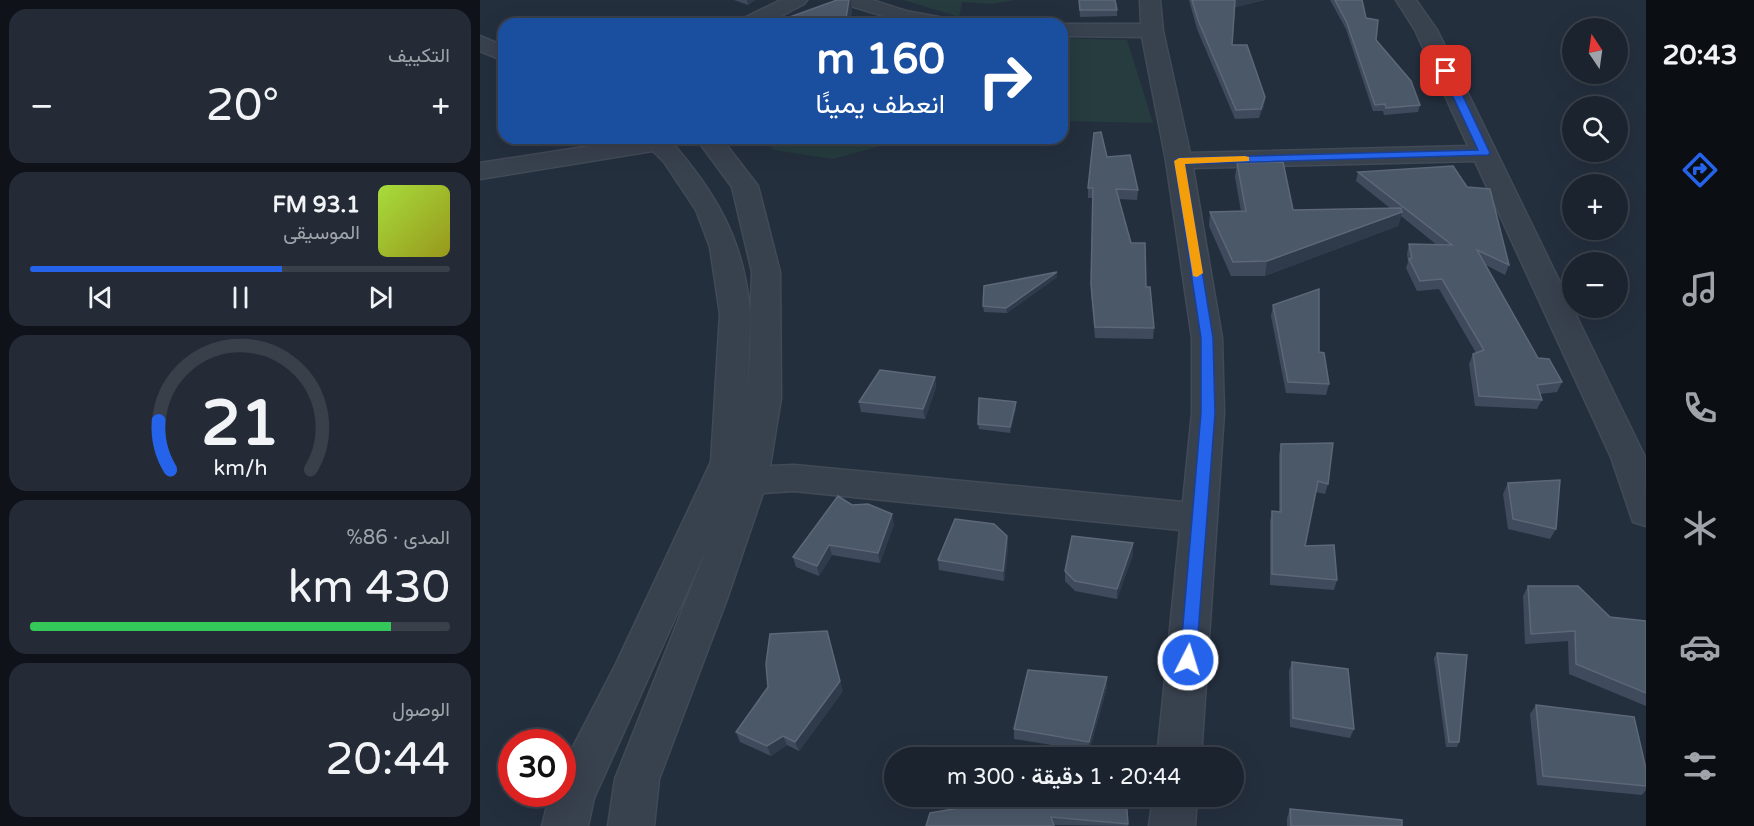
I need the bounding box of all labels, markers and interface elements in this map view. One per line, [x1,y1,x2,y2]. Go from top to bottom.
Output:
north arrow [1562,18,1628,84]
map controls [1562,18,1628,318]
text: 160 m [816,34,945,85]
text: 20:43 [1663,39,1737,72]
icon: right [966,42,1044,120]
text: التكييف [388,44,450,68]
pin [1420,45,1471,96]
icon: arrive [1429,54,1462,87]
text: 20° [206,79,279,133]
text: − [30,87,54,126]
text: + [431,87,450,126]
text: انعطف يمينًا [815,88,945,121]
button: search [1562,96,1628,162]
icon: directions [1679,149,1721,191]
button: + [1562,174,1628,240]
text: 93.1 FM [272,192,360,218]
text: الموسيقى [283,221,360,245]
button: − [1562,252,1628,318]
icon: music [1679,268,1721,310]
icon: previous [84,281,117,314]
icon: pause [224,281,257,314]
icon: next [364,281,397,314]
text: 21 [201,387,279,462]
icon: phone [1679,387,1721,429]
text: km/h [213,455,267,481]
icon: climate [1679,507,1721,549]
text: المدى · 86% [346,526,450,550]
text: 430 km [288,561,450,615]
icon: car [1679,626,1721,668]
position arrow [1156,628,1220,692]
text: الوصول [392,698,450,722]
speed limit sign: 30 [498,729,576,807]
text: 20:44 [325,733,450,787]
icon: filters [1679,745,1721,787]
text: 20:44 · 1 دقيقة · 300 m [947,764,1181,790]

